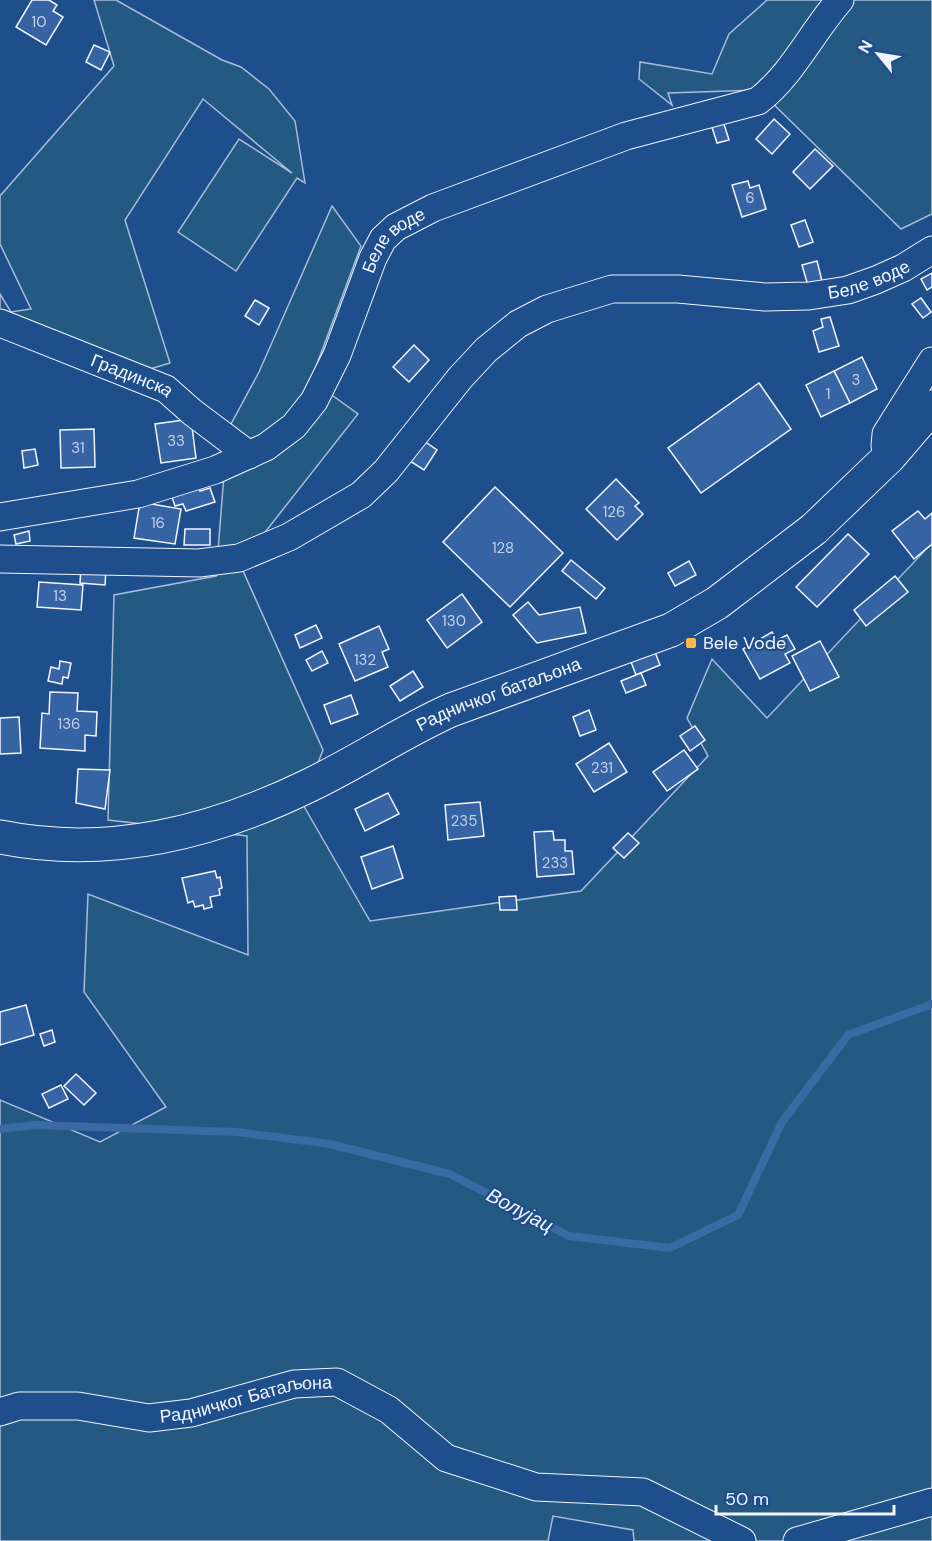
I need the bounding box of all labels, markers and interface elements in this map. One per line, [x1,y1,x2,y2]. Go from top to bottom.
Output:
house number: 10 [32,12,46,32]
north arrow [848,24,908,84]
text: N [853,36,877,57]
house number: 6 [745,188,755,208]
street label: Беле воде [356,202,429,277]
street label: Беле воде [826,254,915,305]
street label: Градинска [87,348,180,403]
house number: 3 [852,370,860,390]
house number: 1 [826,384,830,404]
house number: 33 [167,431,185,451]
house number: 31 [71,438,85,458]
house number: 126 [603,502,625,522]
house number: 16 [151,513,165,533]
house number: 128 [492,538,514,558]
house number: 13 [53,586,67,606]
house number: 130 [442,611,466,631]
place label: Bele Vode [703,631,786,655]
marker: Bele Vode [684,636,698,650]
house number: 132 [354,650,376,670]
street label: Радничког батаљона [412,651,585,737]
house number: 136 [58,714,80,734]
house number: 231 [591,758,613,778]
house number: 235 [451,811,477,831]
house number: 233 [542,853,568,873]
water label: Волујац [482,1182,558,1238]
street label: Радничког Батаљона [158,1370,334,1429]
scale bar [716,1478,894,1516]
text: 50 m [725,1487,769,1511]

